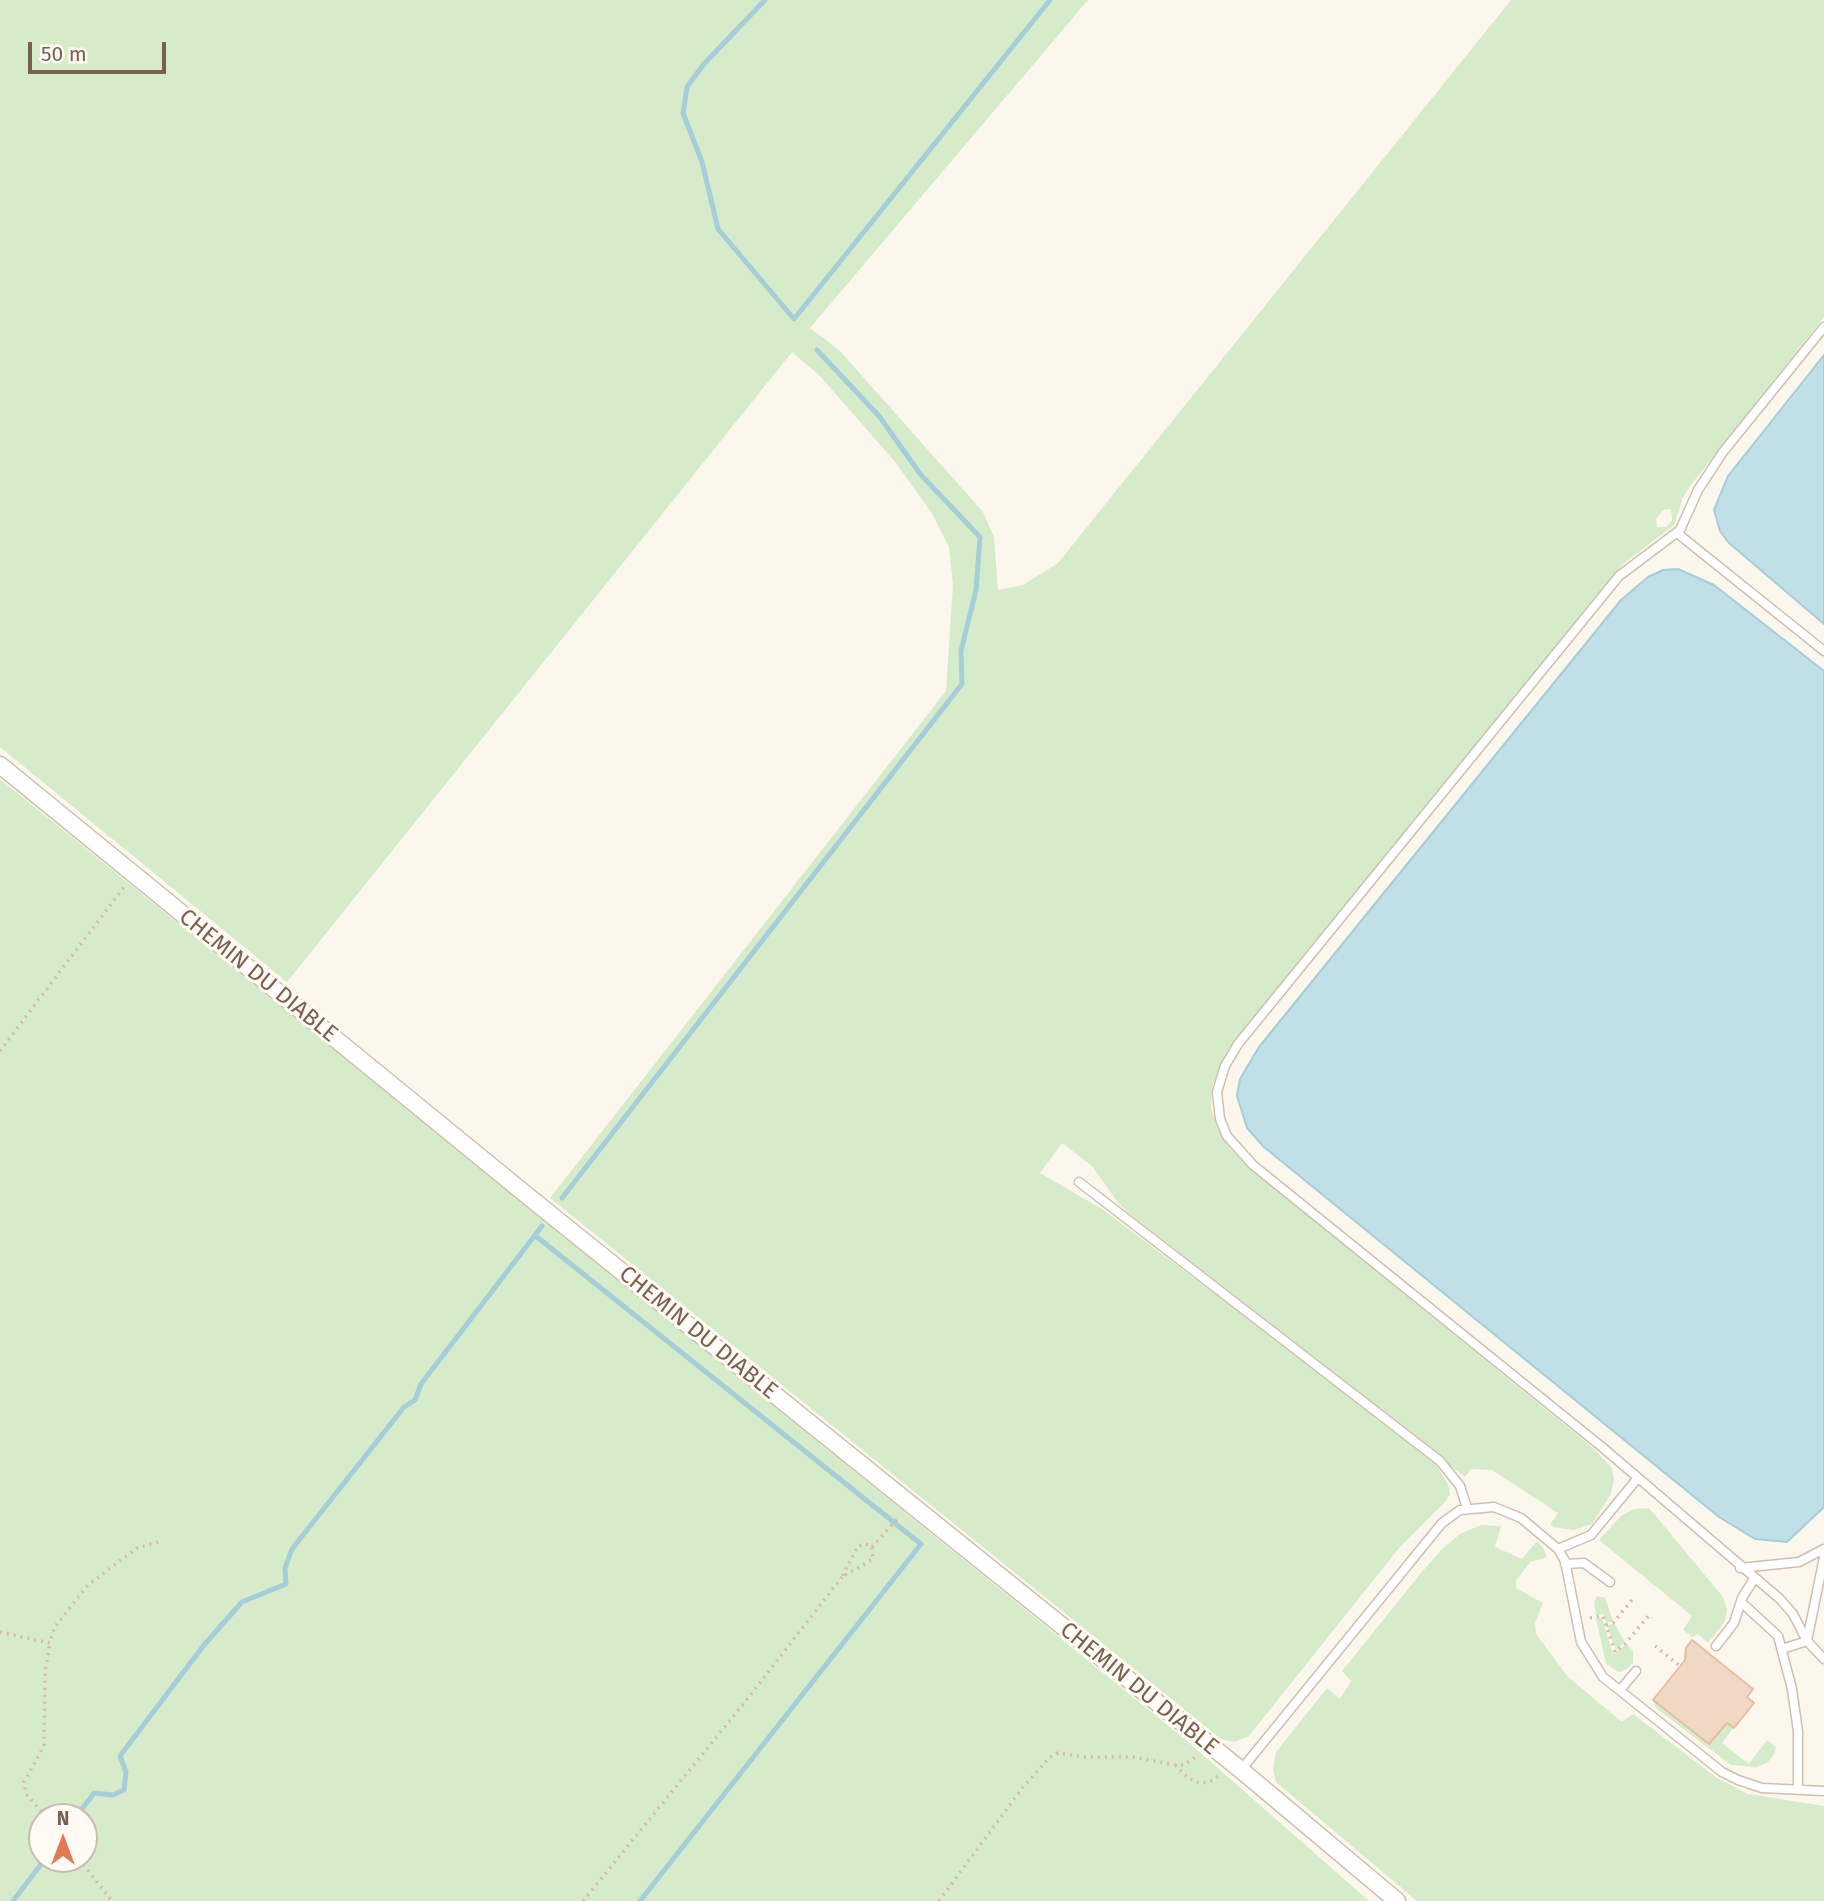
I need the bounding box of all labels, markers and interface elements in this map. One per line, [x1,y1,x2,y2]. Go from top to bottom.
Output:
scale bar [32,28,170,72]
text: 50 m [41,41,87,67]
street label: CHEMIN DU DIABLE [173,904,343,1048]
street label: CHEMIN DU DIABLE [613,1261,783,1405]
street label: CHEMIN DU DIABLE [1054,1617,1224,1761]
north arrow [28,1803,98,1873]
text: N [57,1807,69,1830]

